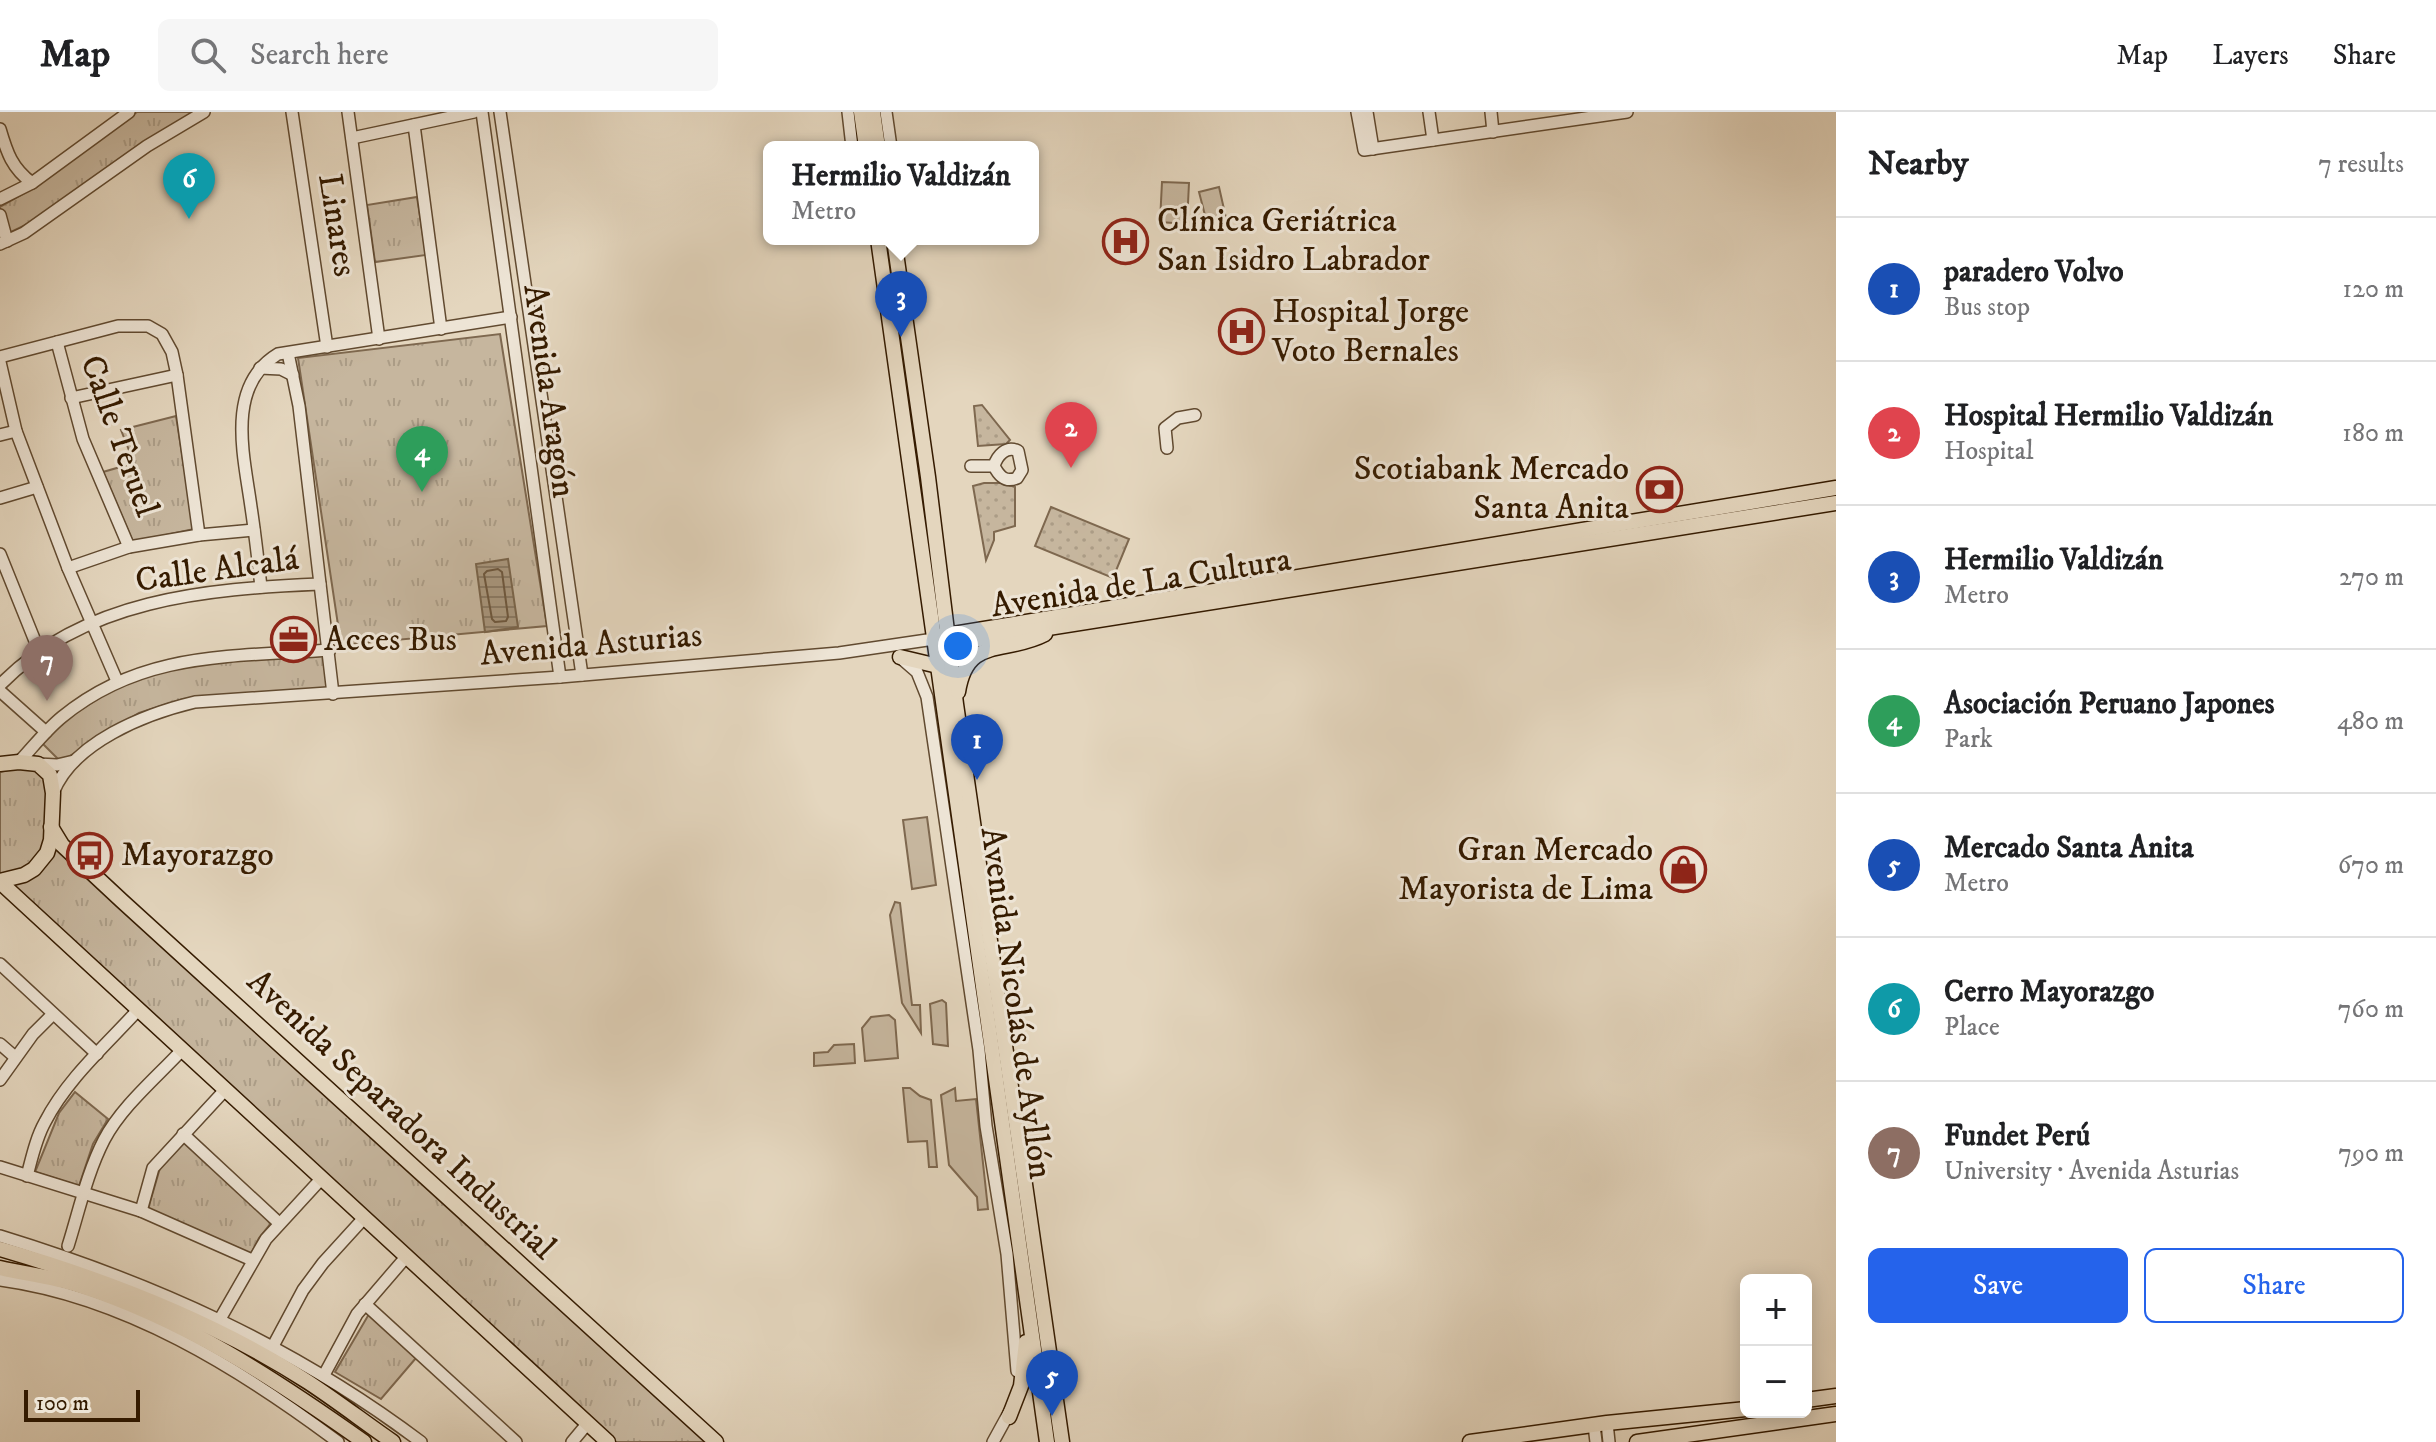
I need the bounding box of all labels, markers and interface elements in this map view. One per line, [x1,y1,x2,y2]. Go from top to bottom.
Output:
search box [158,19,718,91]
text: Map [40,31,110,79]
icon: search [186,33,230,77]
text: Search here [250,37,389,74]
text: Map [2117,38,2168,73]
text: Layers [2212,38,2289,73]
text: Share [2333,38,2396,73]
popup [763,141,1039,245]
text: Nearby [1868,143,1969,185]
text: 7 results [2318,148,2404,181]
pin: 6 [163,153,215,219]
text: Hermilio Valdizán [791,158,1011,195]
street label: Linares [308,171,366,279]
text: Metro [791,195,856,228]
place label: Clínica Geriátrica San Isidro Labrador [1157,200,1430,281]
hospital icon: Clínica Geriátrica San Isidro Labrador [1102,217,1150,265]
text: paradero Volvo [1944,254,2124,291]
pin: 3 [875,271,927,337]
text: 1 [1889,273,1899,306]
text: 120 m [2343,273,2404,306]
street label: Avenida Aragón [513,282,585,500]
place label: Hospital Jorge Voto Bernales [1271,291,1469,372]
text: Bus stop [1944,291,2030,324]
hospital icon: Hospital Jorge Voto Bernales [1217,308,1265,356]
street label: Calle Teruel [70,350,168,523]
text: Hospital Hermilio Valdizán [1944,398,2273,435]
pin: 2 [1045,402,1097,468]
text: 2 [1888,417,1900,450]
text: 180 m [2342,417,2404,450]
pin: 4 [396,426,448,492]
text: Hospital [1944,435,2034,468]
place label: Scotiabank Mercado Santa Anita [1354,448,1630,529]
bank icon: Scotiabank Mercado Santa Anita [1636,465,1684,513]
street label: Calle Alcalá [133,538,302,602]
street label: Avenida de La Cultura [988,538,1295,627]
text: Hermilio Valdizán [1944,542,2163,579]
text: 3 [1889,561,1899,594]
text: 270 m [2339,561,2404,594]
text: Metro [1944,579,2009,612]
street label: Avenida Asturias [478,614,704,676]
office icon: Acces Bus [269,616,317,664]
place label: Acces Bus [324,619,457,661]
your location [938,626,978,666]
pin: 7 [21,635,73,701]
text: Asociación Peruano Japones [1944,686,2275,723]
text: 4 [1887,705,1901,738]
text: 480 m [2337,705,2404,738]
pin: 1 [951,714,1003,780]
text: Park [1944,723,1993,756]
street label: Avenida Nicolás de Ayllón [971,824,1062,1182]
place label: Gran Mercado Mayorista de Lima [1398,829,1654,910]
text: Mercado Santa Anita [1944,830,2194,867]
bus stop icon: Mayorazgo [66,831,114,879]
place label: Mayorazgo [121,834,274,876]
shop icon: Gran Mercado Mayorista de Lima [1660,846,1708,894]
text: 5 [1888,849,1900,882]
text: 670 m [2338,849,2404,882]
text: Metro [1944,867,2009,900]
street label: Avenida Separadora Industrial [238,961,565,1270]
text: Cerro Mayorazgo [1944,974,2154,1011]
text: 6 [1887,993,1901,1026]
text: 760 m [2338,993,2404,1026]
text: Place [1944,1011,2000,1044]
text: Fundet Perú [1944,1118,2090,1155]
text: 7 [1887,1137,1901,1170]
text: 790 m [2338,1137,2404,1170]
text: University · Avenida Asturias [1944,1155,2239,1188]
button: Save [1868,1248,2128,1323]
button: Share [2144,1248,2404,1323]
map controls [1740,1274,1812,1418]
button: + [1740,1274,1812,1346]
button: − [1740,1346,1812,1418]
pin: 5 [1026,1350,1078,1416]
scale bar [24,1386,140,1422]
text: 100 m [36,1390,89,1417]

